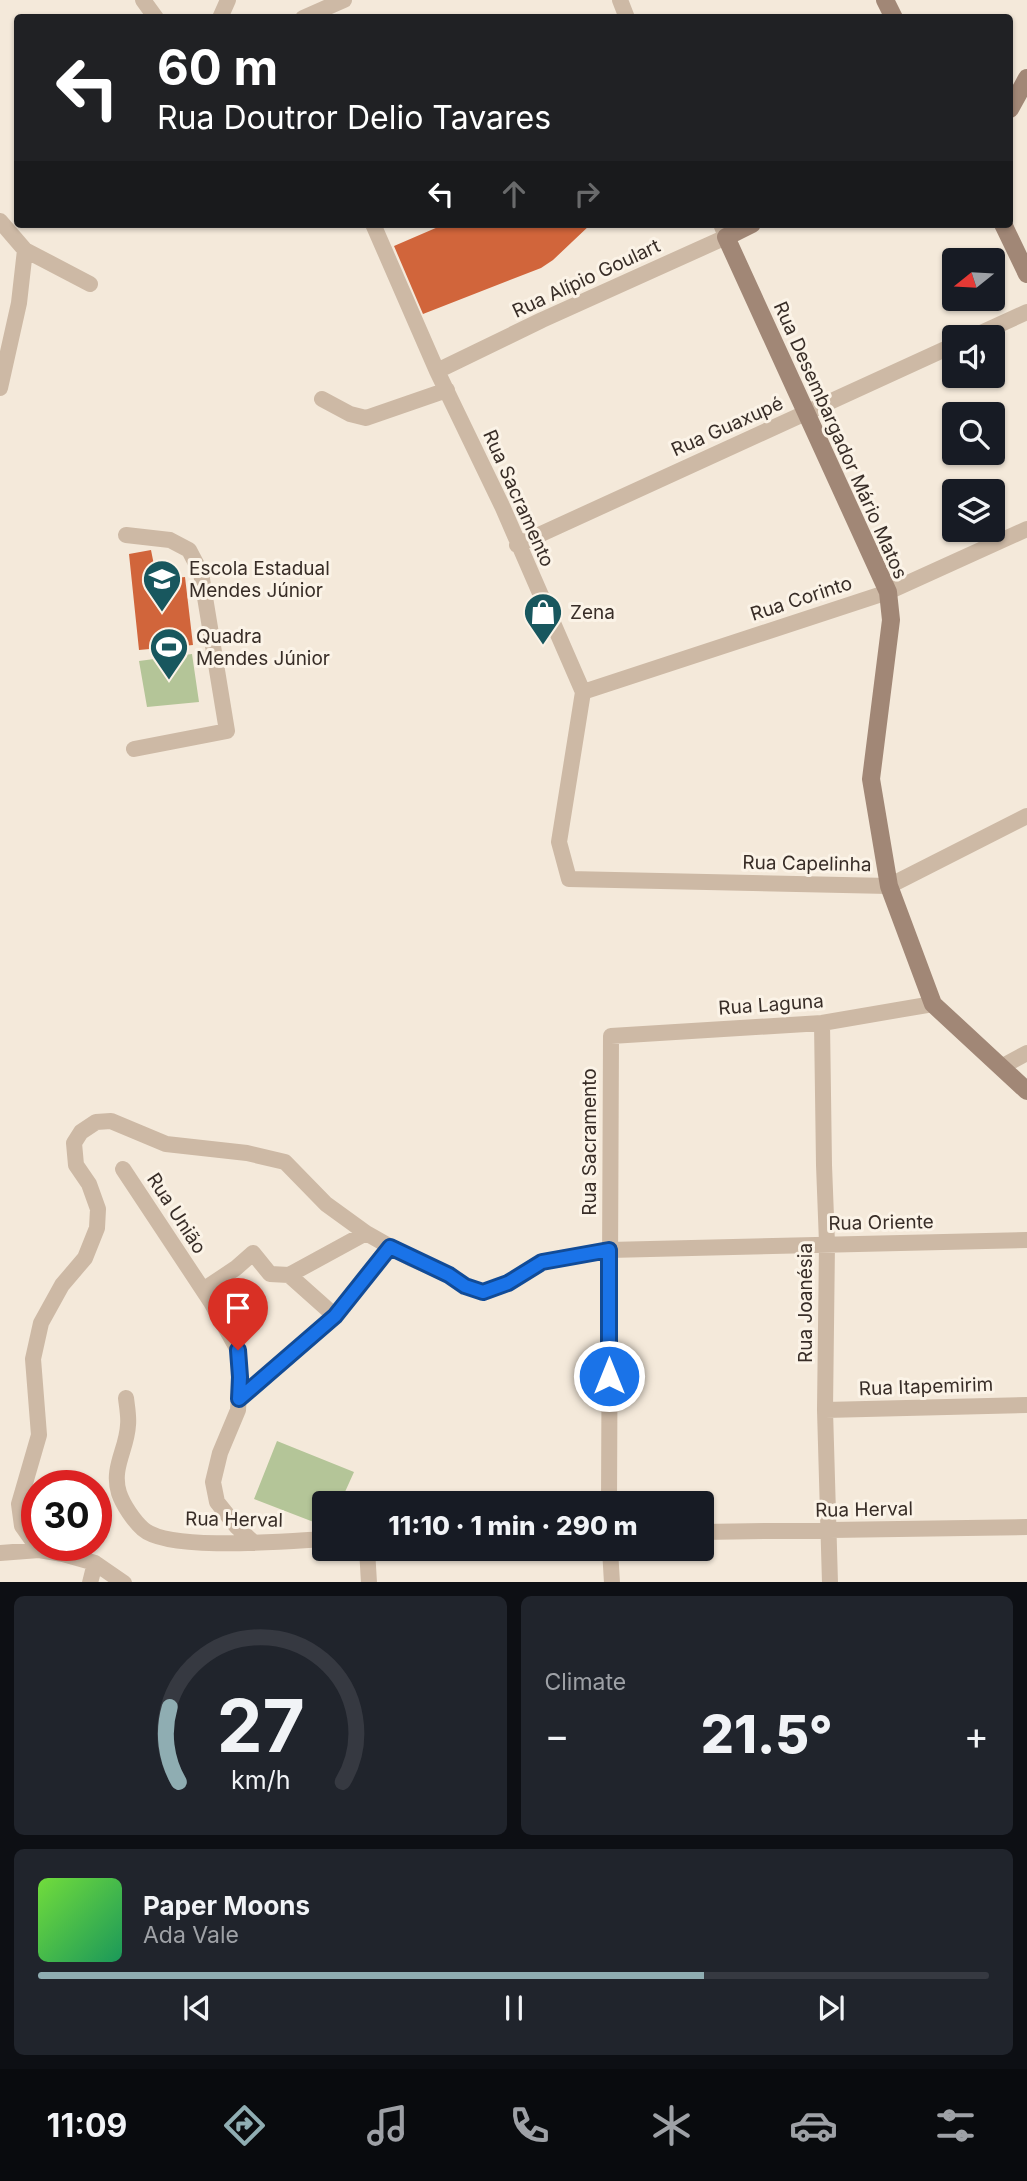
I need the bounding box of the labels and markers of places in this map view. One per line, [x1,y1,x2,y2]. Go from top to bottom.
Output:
place label: Escola Estadual Mendes Júnior [189,557,330,602]
school or university icon: Escola Estadual Mendes Júnior [141,558,183,613]
shop icon: Zena [522,591,564,646]
place label: Zena [570,601,615,624]
place label: Quadra Mendes Júnior [196,625,330,670]
sports icon: Quadra Mendes Júnior [148,626,190,681]
pin [208,1278,268,1350]

